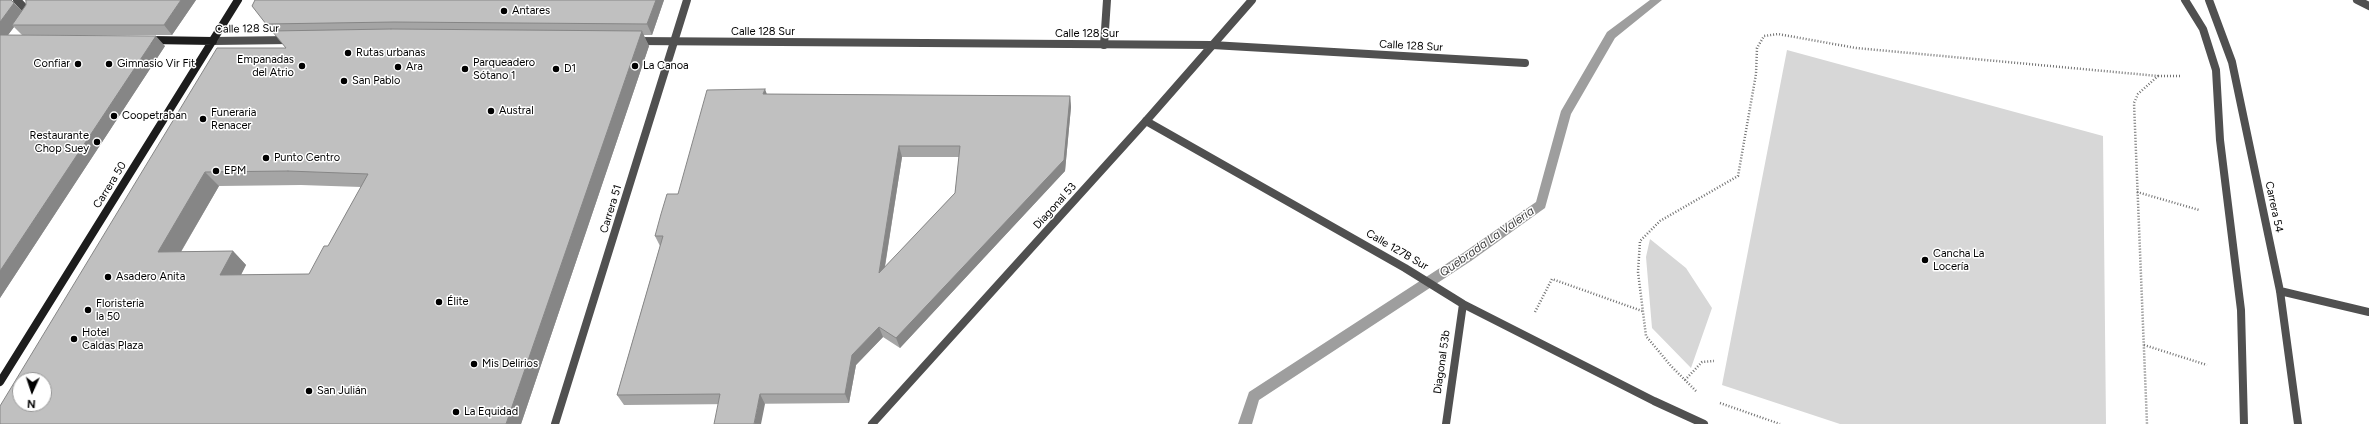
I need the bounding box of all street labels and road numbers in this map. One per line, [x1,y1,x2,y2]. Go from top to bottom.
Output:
street label: Calle 128 Sur [215,22,279,36]
street label: Calle 128 Sur [731,25,795,39]
street label: Calle 128 Sur [1055,27,1119,41]
street label: Calle 128 Sur [1379,38,1443,54]
street label: Carrera 50 [91,159,129,211]
street label: Diagonal 53 [1031,180,1079,232]
street label: Carrera 54 [2262,180,2286,234]
street label: Carrera 51 [597,183,625,235]
street label: Calle 127B Sur [1363,227,1431,273]
street label: Diagonal 53b [1431,329,1453,395]

